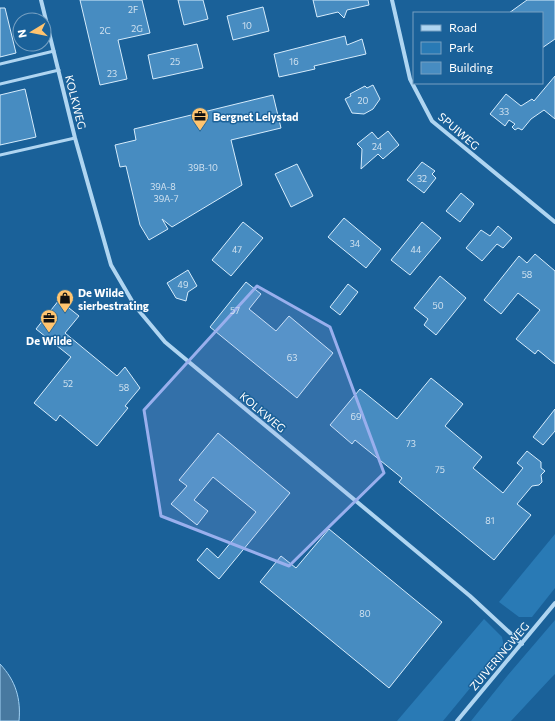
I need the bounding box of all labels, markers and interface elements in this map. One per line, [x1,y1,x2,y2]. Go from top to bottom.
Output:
house number: 2F [128,4,138,15]
north arrow [12,12,52,52]
legend [413,12,543,84]
house number: 10 [242,20,252,31]
text: Road [449,20,477,34]
house number: 2G [131,23,143,34]
house number: 2C [99,25,111,36]
text: N [15,29,29,39]
text: Park [449,40,475,54]
house number: 25 [170,56,180,67]
house number: 16 [289,56,299,67]
text: Building [449,60,493,74]
house number: 23 [107,68,117,79]
street label: KOLKWEG [63,74,89,130]
house number: 20 [358,95,369,106]
office icon: Bergnet Lelystad [190,106,210,131]
house number: 33 [499,106,509,117]
place label: Bergnet Lelystad [213,110,299,123]
street label: SPUIWEG [436,110,482,152]
house number: 24 [372,141,383,152]
house number: 39B-10 [188,162,218,173]
house number: 32 [417,173,427,184]
house number: 39A-8 [150,181,176,192]
house number: 39A-7 [154,193,179,204]
house number: 34 [350,238,361,249]
house number: 47 [232,244,242,255]
house number: 44 [411,244,422,255]
house number: 58 [522,269,532,280]
house number: 49 [178,279,188,290]
place label: De Wilde sierbestrating [78,286,149,312]
shop icon: De Wilde sierbestrating [55,288,75,313]
house number: 50 [432,300,444,311]
house number: 57 [230,305,240,316]
office icon: De Wilde [39,308,59,333]
place label: De Wilde [26,334,72,347]
house number: 63 [287,352,297,363]
house number: 52 [63,378,73,389]
house number: 58 [119,382,129,393]
street label: KOLKWEG [238,389,288,435]
house number: 69 [351,411,361,422]
house number: 73 [406,438,416,449]
house number: 75 [435,464,445,475]
house number: 81 [485,515,495,526]
house number: 80 [359,608,371,619]
street label: ZUIVERINGWEG [467,619,531,693]

